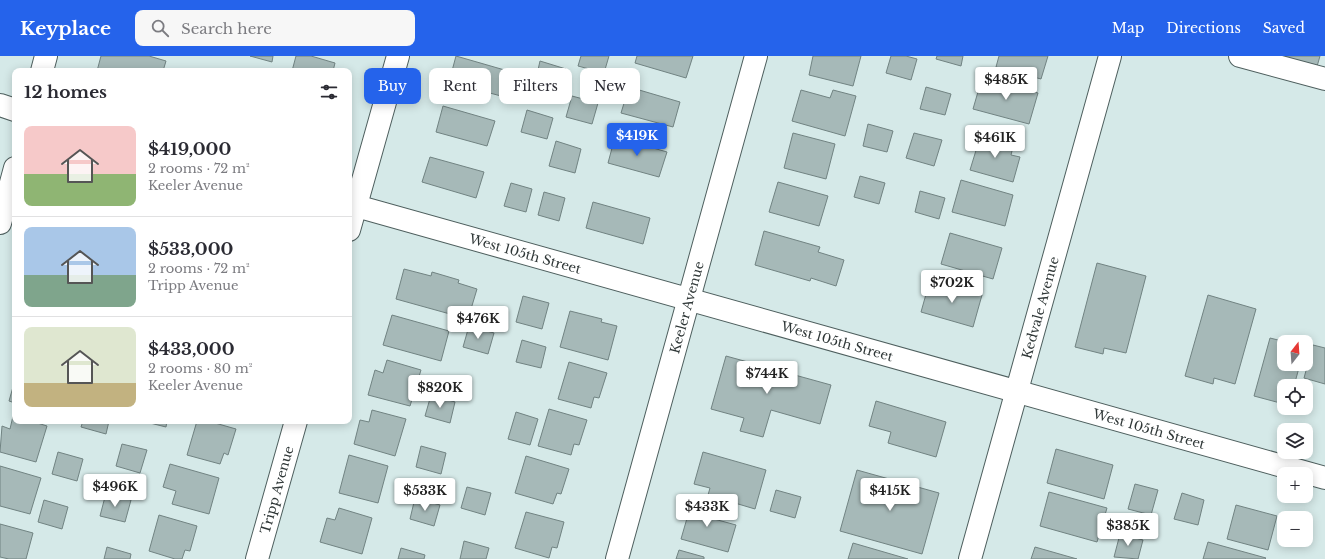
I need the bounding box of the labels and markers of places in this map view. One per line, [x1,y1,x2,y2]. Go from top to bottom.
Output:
pin: $485K [978,67,1034,101]
pin: $419K [609,123,665,157]
pin: $461K [967,125,1023,159]
pin: $702K [924,270,980,304]
pin: $476K [450,306,506,340]
pin: $744K [739,361,795,395]
pin: $820K [412,375,468,409]
pin: $496K [87,474,143,508]
pin: $533K [397,478,453,512]
pin: $415K [862,478,918,512]
pin: $433K [679,494,735,528]
pin: $385K [1100,513,1156,547]

